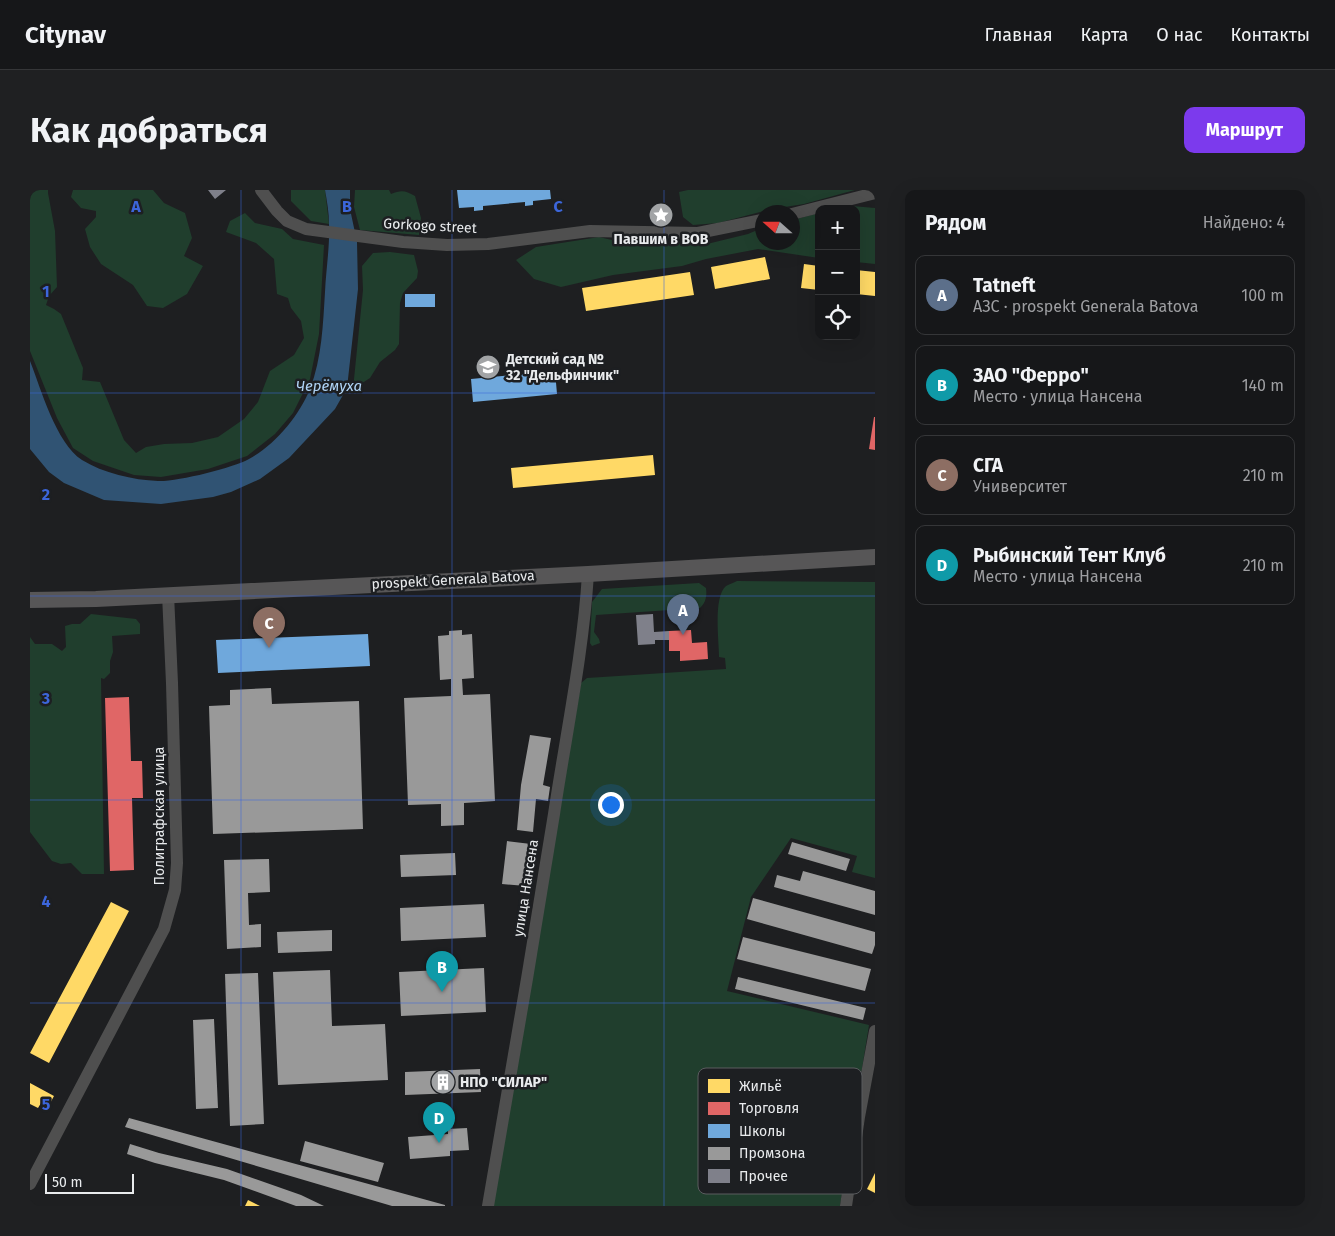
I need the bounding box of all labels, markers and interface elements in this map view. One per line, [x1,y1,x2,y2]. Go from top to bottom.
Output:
text: Citynav [25,21,106,49]
text: Главная [985,24,1053,46]
text: Карта [1081,24,1128,46]
text: О нас [1156,24,1203,46]
text: Контакты [1231,24,1310,46]
button: Маршрут [1184,107,1305,153]
text: Как добраться [30,109,268,151]
text: A [130,197,141,216]
text: B [342,197,352,216]
text: C [553,197,563,216]
place icon: Павшим в ВОВ [648,202,674,228]
north arrow [755,205,800,250]
map controls [815,205,860,340]
button: + [815,205,860,250]
text: Рядом [925,210,986,236]
text: Найдено: 4 [1203,213,1285,232]
street label: Gorkogo street [383,215,478,237]
place label: Павшим в ВОВ [614,231,709,248]
button: − [815,250,860,295]
text: Tatneft [973,274,1036,297]
text: 1 [42,282,50,301]
text: A [937,286,947,305]
text: 100 m [1241,286,1284,305]
button: locate [815,295,860,340]
text: АЗС · prospekt Generala Batova [973,297,1198,316]
place label: Детский сад № 32 "Дельфинчик" [505,351,619,384]
school or university icon: Детский сад № 32 "Дельфинчик" [475,354,501,380]
text: ЗАО "Ферро" [973,364,1089,387]
text: B [937,376,947,395]
text: 140 m [1242,376,1284,395]
water label: Черёмуха [296,377,362,395]
text: Место · улица Нансена [973,387,1142,406]
text: СГА [973,454,1003,477]
text: C [937,466,947,485]
text: 210 m [1243,466,1284,485]
text: Университет [973,477,1067,496]
text: 2 [42,485,50,504]
text: Рыбинский Тент Клуб [973,544,1166,567]
text: D [937,556,947,575]
text: 210 m [1243,556,1284,575]
street label: prospekt Generala Batova [371,567,535,593]
text: Место · улица Нансена [973,567,1142,586]
pin: A [667,594,699,635]
pin: C [253,607,285,648]
text: 3 [41,689,50,708]
street label: Полиграфская улица [151,747,168,885]
your location [598,792,624,818]
street label: улица Нансена [510,838,542,938]
text: 4 [41,892,51,911]
pin: B [426,951,458,992]
legend [698,1068,862,1194]
building icon: НПО "СИЛАР" [430,1069,456,1095]
place label: НПО "СИЛАР" [460,1074,547,1091]
text: Жильё [739,1078,782,1095]
text: 5 [42,1095,51,1114]
text: Торговля [739,1100,799,1117]
pin: D [423,1102,455,1143]
text: Школы [739,1123,785,1140]
text: Промзона [739,1145,805,1162]
text: Прочее [739,1168,788,1185]
scale bar [45,1171,134,1194]
text: 50 m [52,1174,83,1191]

